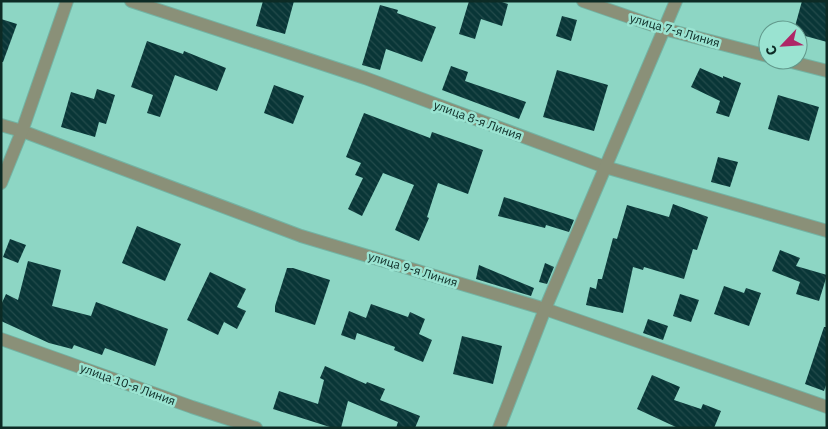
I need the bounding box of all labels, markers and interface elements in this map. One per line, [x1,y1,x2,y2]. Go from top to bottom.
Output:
street label: улица 7-я Линия [628,10,722,50]
north arrow [758,20,808,70]
text: С [761,43,781,58]
street label: улица 8-я Линия [432,97,524,143]
street label: улица 9-я Линия [366,248,460,290]
street label: улица 10-я Линия [78,360,178,408]

